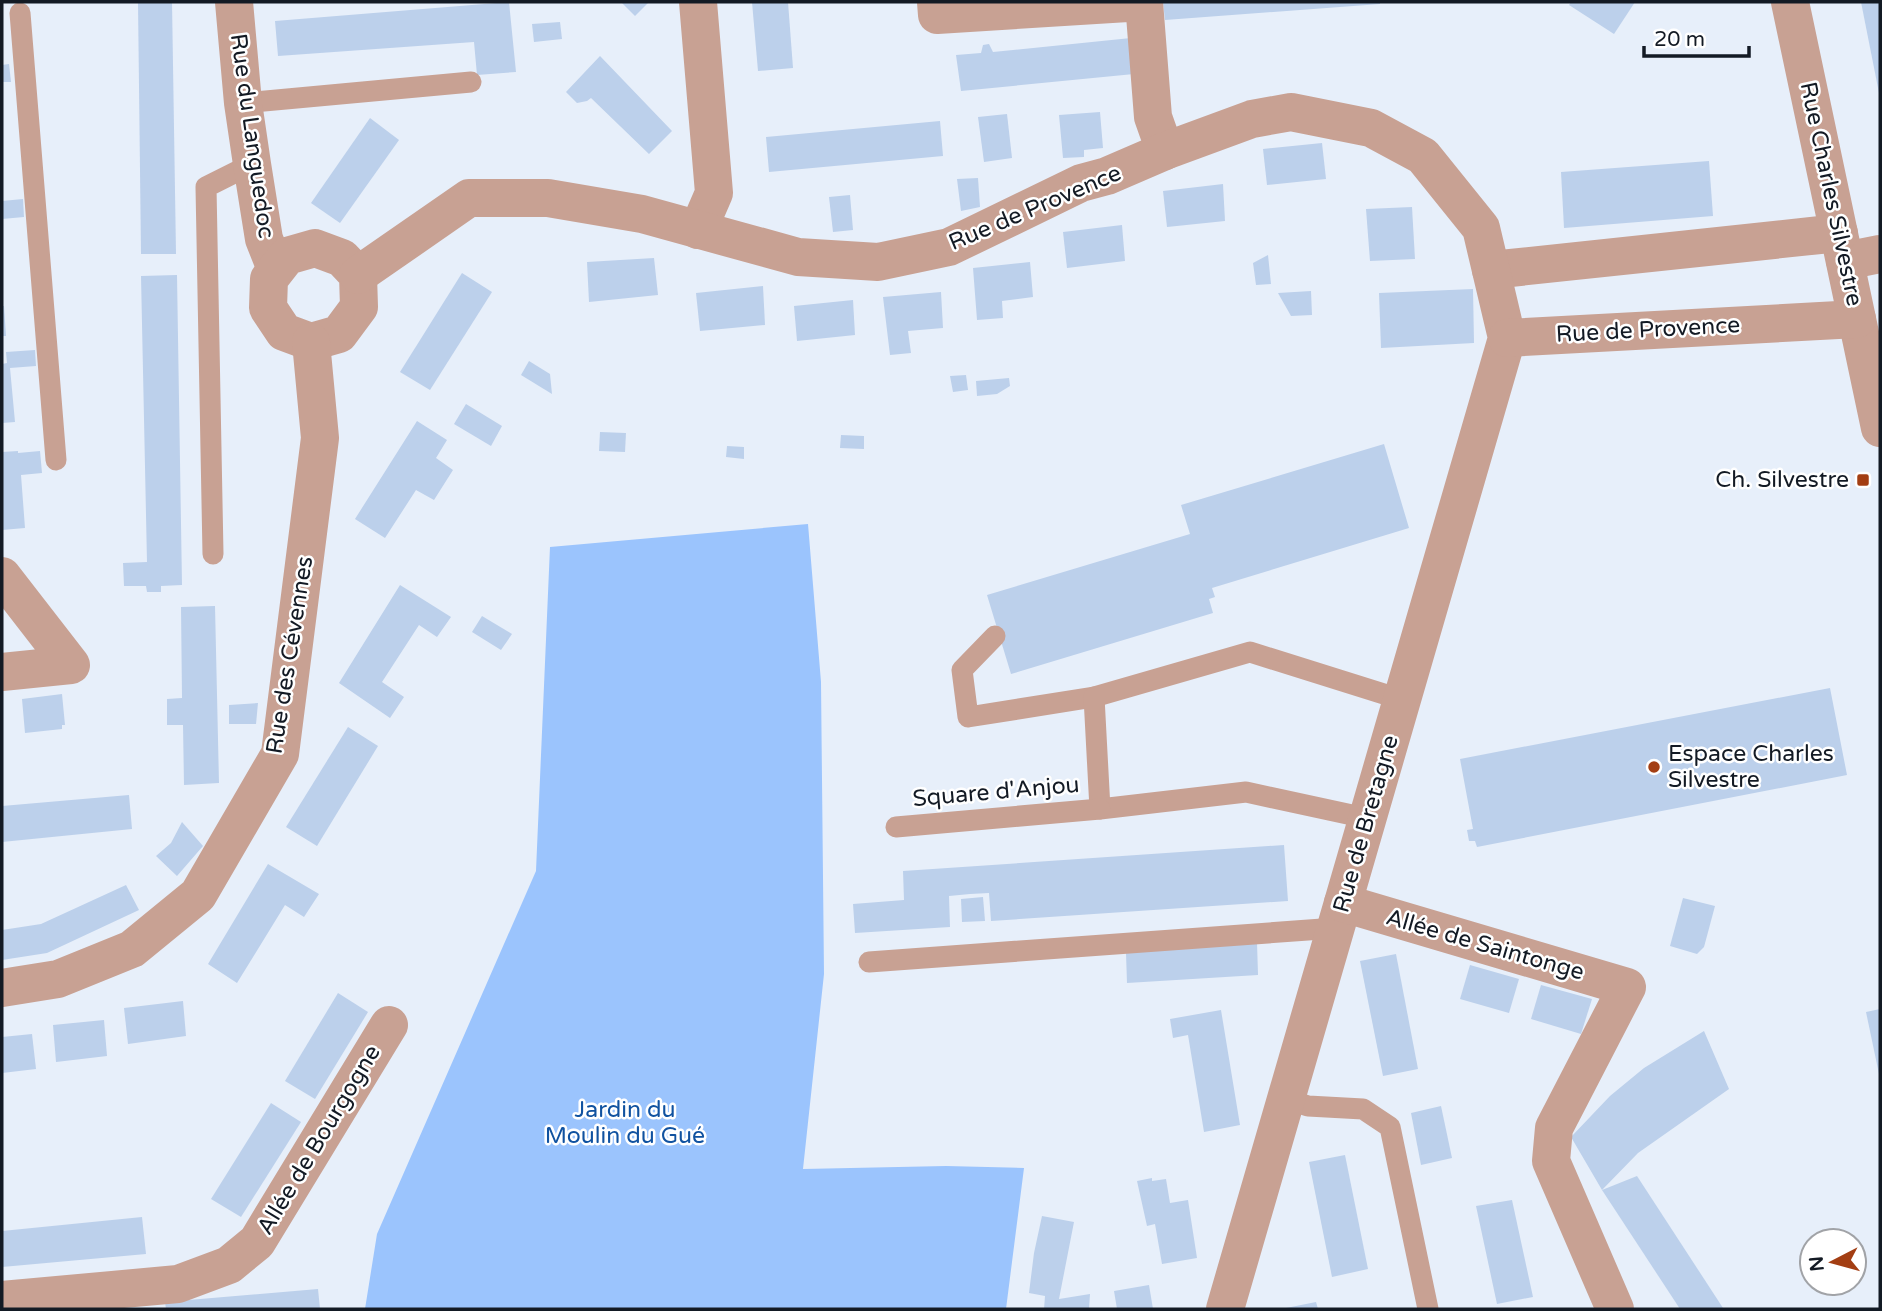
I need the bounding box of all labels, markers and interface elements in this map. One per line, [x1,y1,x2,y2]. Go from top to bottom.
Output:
scale bar [1644,14,1749,58]
text: 20 m [1654,27,1705,52]
street label: Rue du Languedoc [224,32,280,240]
street label: Rue Charles Silvestre [1794,79,1868,309]
street label: Rue de Provence [945,159,1125,257]
street label: Rue de Provence [1555,311,1741,349]
place label: Ch. Silvestre [1715,466,1849,494]
marker: Ch. Silvestre [1855,472,1871,488]
street label: Rue des Cévennes [261,554,319,756]
street label: Rue de Bretagne [1327,732,1405,916]
place label: Espace Charles Silvestre [1668,740,1834,794]
marker: Espace Charles Silvestre [1646,759,1662,775]
street label: Square d'Anjou [911,771,1081,813]
street label: Allée de Saintonge [1383,903,1587,987]
street label: Allée de Bourgogne [251,1040,387,1240]
park label: Jardin du Moulin du Gué [545,1096,705,1150]
north arrow [1798,1227,1868,1297]
text: N [1805,1255,1829,1272]

